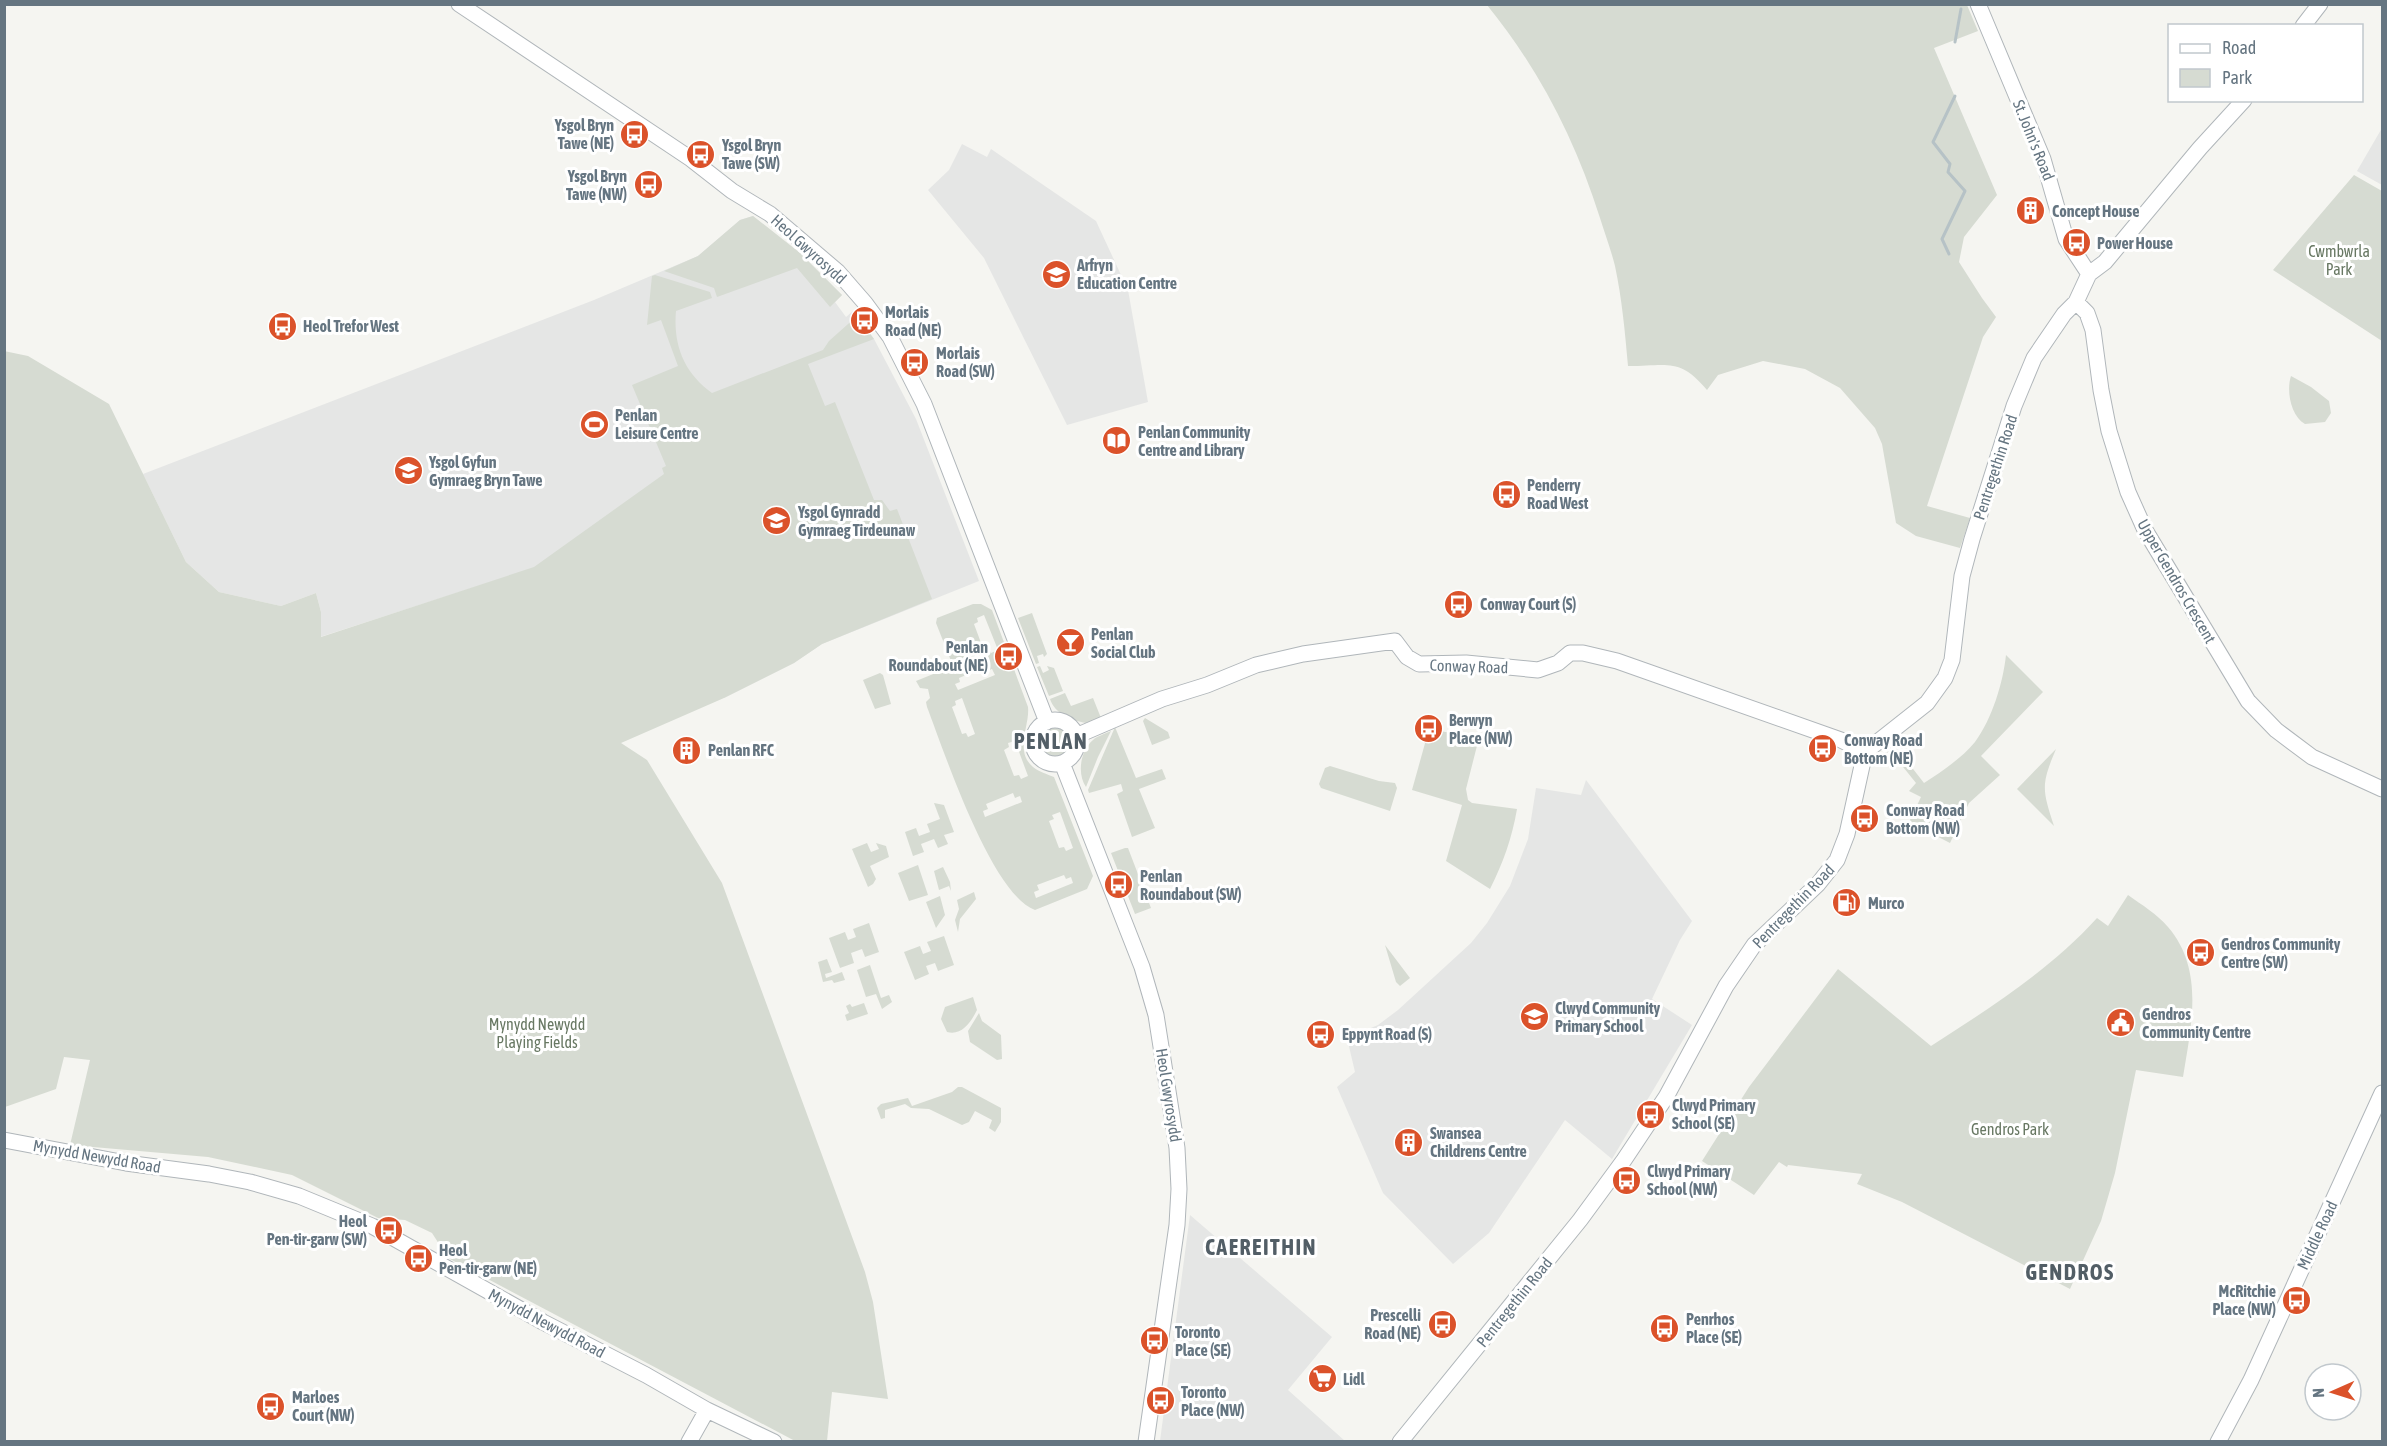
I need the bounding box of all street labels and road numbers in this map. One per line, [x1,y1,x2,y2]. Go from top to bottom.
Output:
street label: St. John's Road [2010,97,2058,183]
street label: Heol Gwyrosydd [767,211,850,288]
street label: Pentregethin Road [1969,412,2021,522]
street label: Upper Gendros Crescent [2133,516,2220,647]
street label: Conway Road [1429,656,1509,677]
street label: Pentregethin Road [1748,860,1838,952]
street label: Heol Gwyrosydd [1152,1047,1185,1143]
street label: Mynydd Newydd Road [32,1136,162,1177]
street label: Middle Road [2293,1198,2341,1272]
street label: Pentregethin Road [1472,1254,1556,1351]
street label: Mynydd Newydd Road [485,1285,608,1362]

